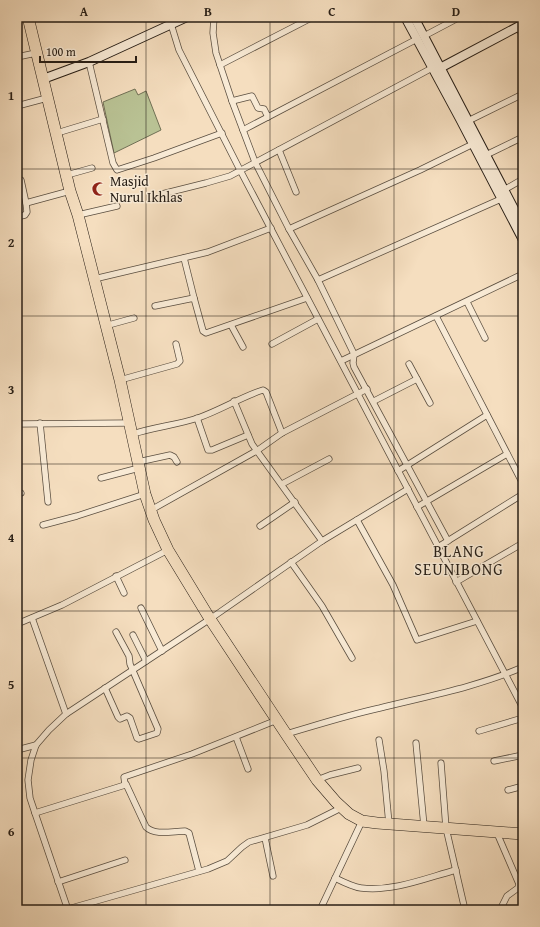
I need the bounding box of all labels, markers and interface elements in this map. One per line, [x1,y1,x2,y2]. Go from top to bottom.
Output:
text: A [80,2,89,21]
text: B [204,2,212,21]
text: C [328,2,336,21]
text: D [452,2,460,21]
scale bar [40,38,136,64]
text: 100 m [46,43,76,60]
text: 1 [8,86,14,105]
place label: Masjid Nurul Ikhlas [110,171,182,207]
mosque icon: Masjid Nurul Ikhlas [91,181,107,197]
text: 2 [8,233,15,252]
text: 3 [8,380,14,399]
text: 4 [8,528,15,547]
district label: BLANG SEUNIBONG [414,539,504,581]
text: 5 [8,675,15,694]
text: 6 [8,822,15,841]

